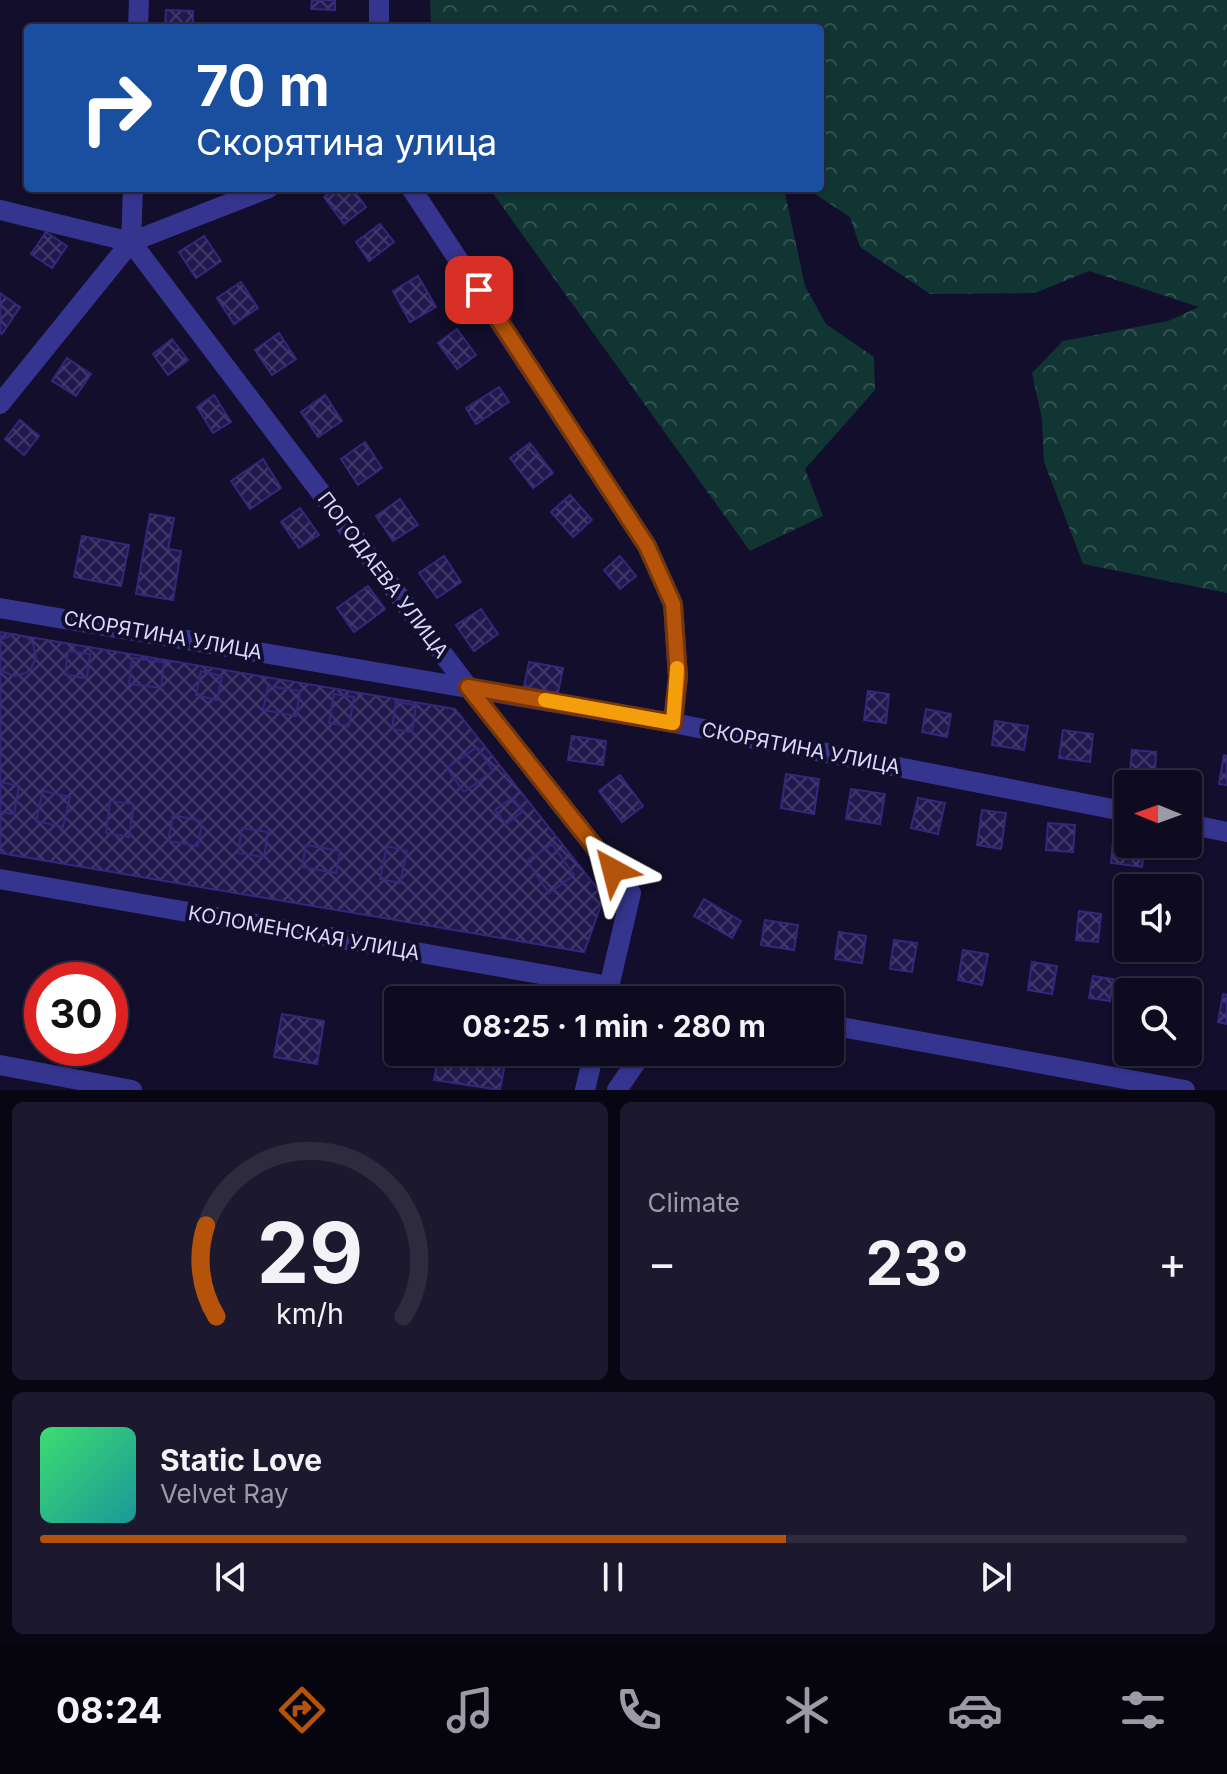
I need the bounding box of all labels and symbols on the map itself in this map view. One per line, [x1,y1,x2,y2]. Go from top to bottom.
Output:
pin [445,256,513,324]
street label: ПОГОДАЕВА УЛИЦА [313,487,453,663]
street label: СКОРЯТИНА УЛИЦА [62,606,264,664]
street label: СКОРЯТИНА УЛИЦА [700,717,902,779]
north arrow [1114,770,1202,858]
position arrow [571,828,655,912]
street label: КОЛОМЕНСКАЯ УЛИЦА [186,901,422,965]
speed limit sign: 30 [24,962,128,1066]

